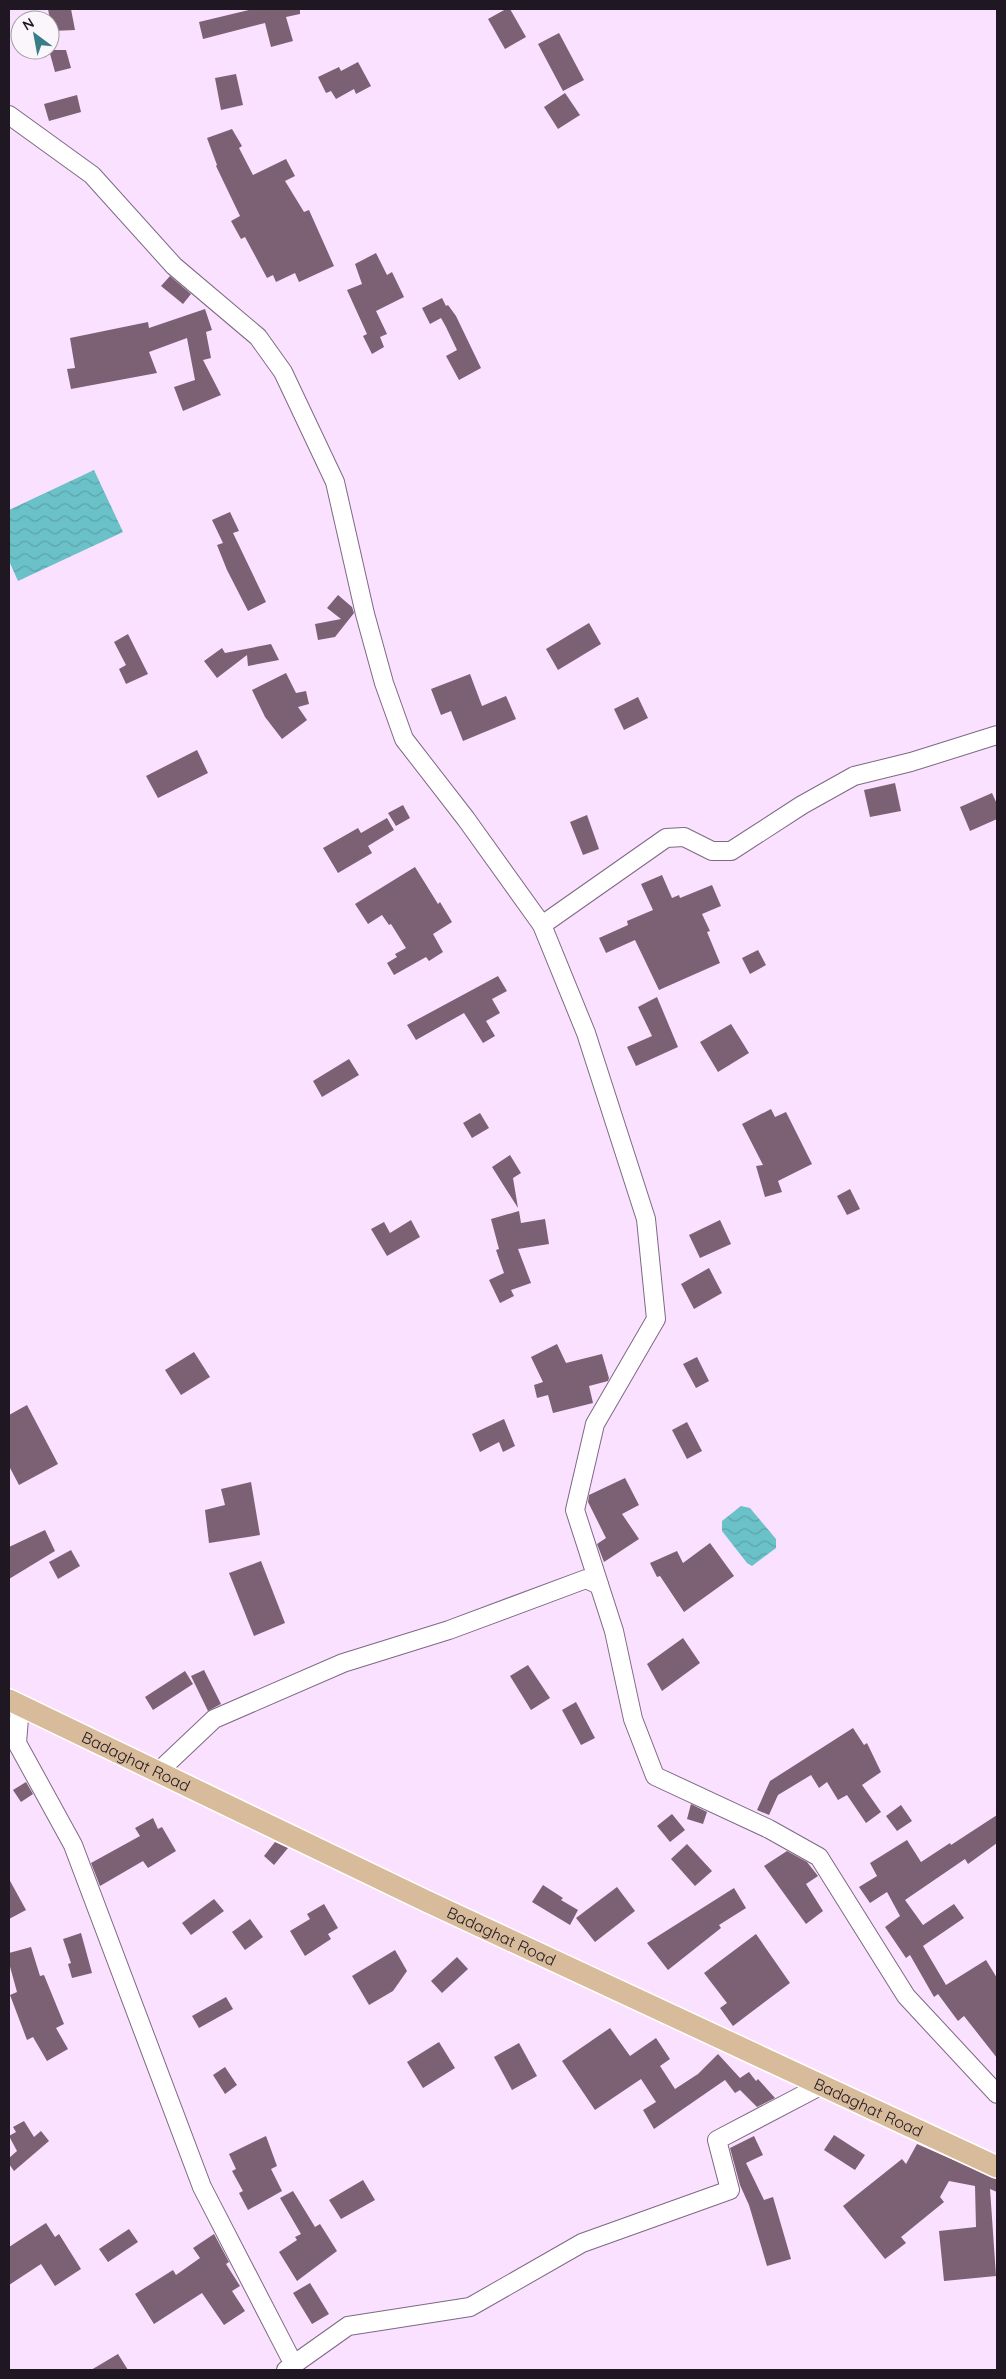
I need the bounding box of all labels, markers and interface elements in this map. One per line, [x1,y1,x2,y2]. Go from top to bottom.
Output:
north arrow [10,10,60,60]
text: N [19,14,37,34]
street label: Badaghat Road [79,1727,193,1796]
street label: Badaghat Road [444,1902,559,1970]
street label: Badaghat Road [811,2073,926,2141]

